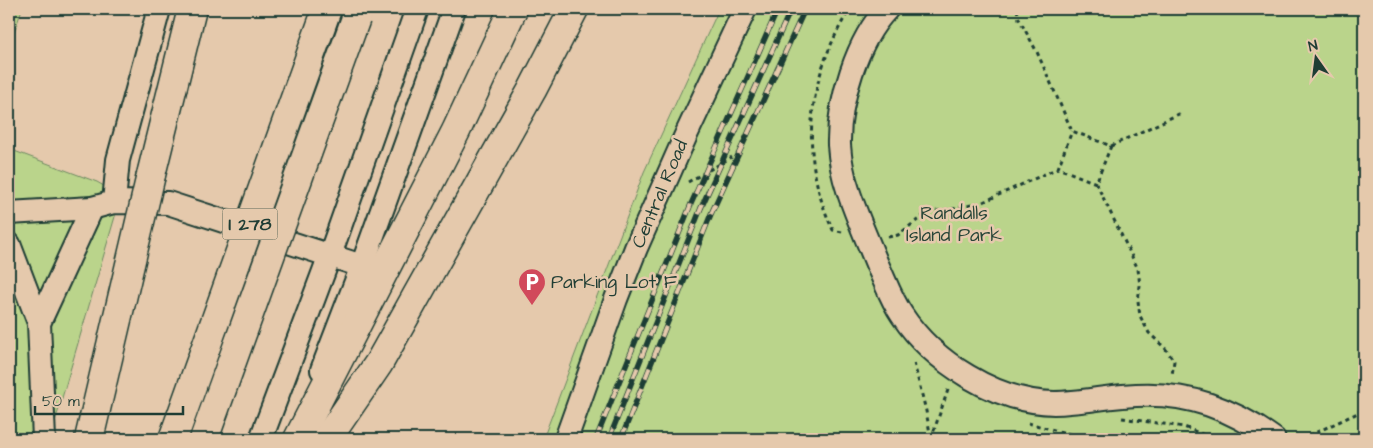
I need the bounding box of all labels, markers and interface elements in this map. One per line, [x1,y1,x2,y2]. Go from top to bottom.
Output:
north arrow [1290,32,1340,82]
text: N [1306,36,1320,57]
street label: Central Road [625,135,695,252]
park label: Randalls Island Park [906,200,1002,249]
road number: I 278 [222,208,278,240]
parking icon: Parking Lot F [517,267,547,306]
place label: Parking Lot F [551,269,677,297]
scale bar [35,383,182,415]
text: 50 m [42,391,80,412]

